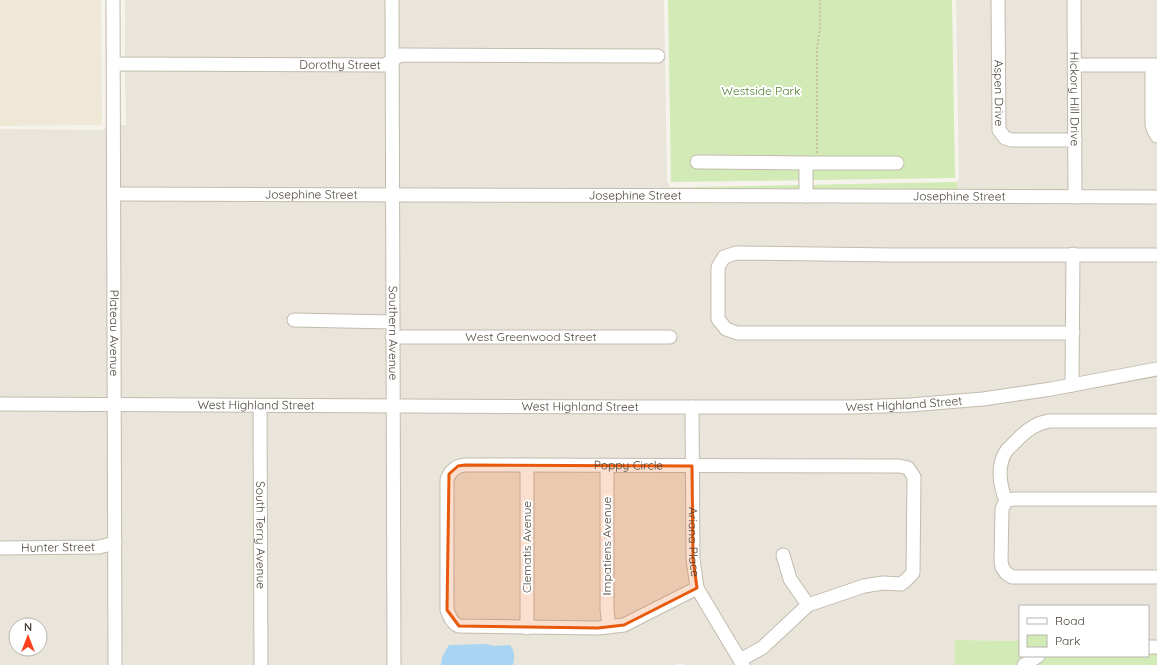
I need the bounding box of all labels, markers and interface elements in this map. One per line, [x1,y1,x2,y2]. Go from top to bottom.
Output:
street label: Hickory Hill Drive [1067,52,1083,147]
street label: Dorothy Street [299,57,381,72]
street label: Aspen Drive [991,60,1007,127]
park label: Westside Park [721,83,801,98]
street label: Josephine Street [264,186,358,202]
street label: Josephine Street [588,187,682,203]
street label: Josephine Street [912,188,1006,204]
street label: Southern Avenue [386,286,401,380]
street label: Plateau Avenue [107,290,122,376]
street label: West Greenwood Street [465,329,597,344]
street label: West Highland Street [845,393,963,414]
street label: West Highland Street [197,397,315,412]
street label: West Highland Street [521,398,639,414]
street label: Poppy Circle [594,457,663,472]
street label: South Terry Avenue [253,481,269,589]
street label: Impatiens Avenue [599,496,614,595]
street label: Clematis Avenue [519,501,534,593]
street label: Ariana Place [686,507,703,578]
street label: Hunter Street [21,539,95,555]
legend [1019,605,1149,657]
text: Road [1055,613,1085,628]
north arrow [8,617,48,657]
text: N [24,620,32,634]
text: Park [1055,633,1080,648]

